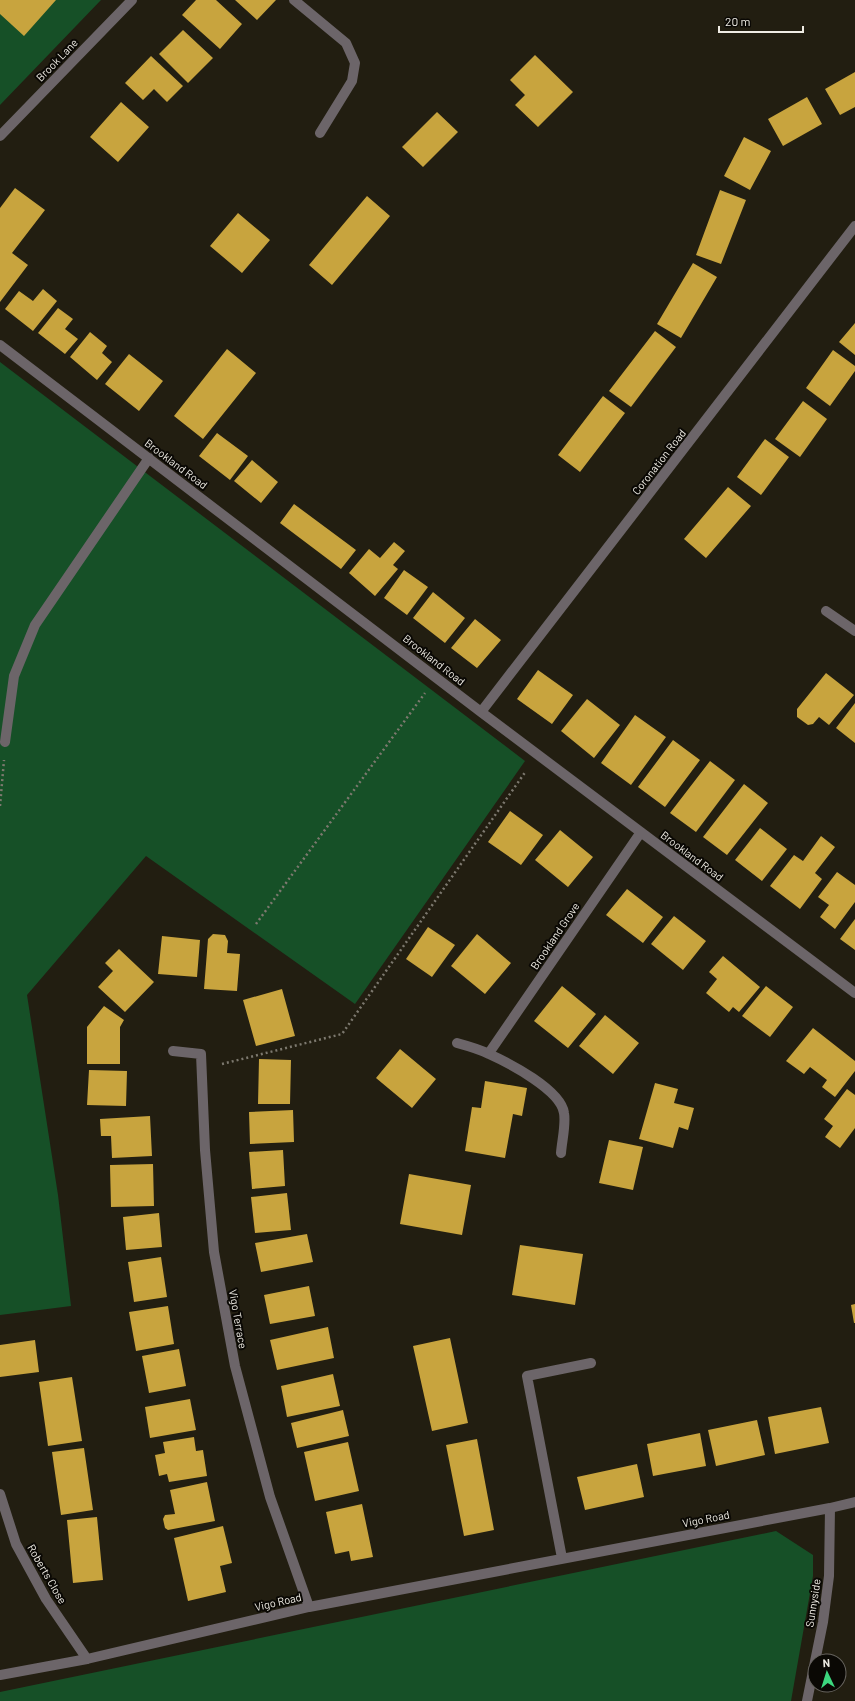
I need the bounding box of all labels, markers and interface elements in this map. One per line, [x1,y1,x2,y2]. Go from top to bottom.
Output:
scale bar [719,8,803,34]
text: 20 m [725,14,751,28]
street label: Brook Lane [33,36,80,84]
street label: Coronation Road [629,426,688,497]
street label: Brookland Road [142,436,210,491]
street label: Brookland Road [401,631,468,688]
street label: Brookland Road [658,828,726,883]
street label: Brookland Grove [527,900,582,972]
street label: Vigo Terrace [227,1288,250,1350]
street label: Vigo Road [681,1508,731,1529]
street label: Roberts Close [25,1542,70,1606]
street label: Sunnyside [802,1578,823,1628]
street label: Vigo Road [253,1590,303,1613]
north arrow [807,1653,847,1693]
text: N [822,1656,830,1669]

